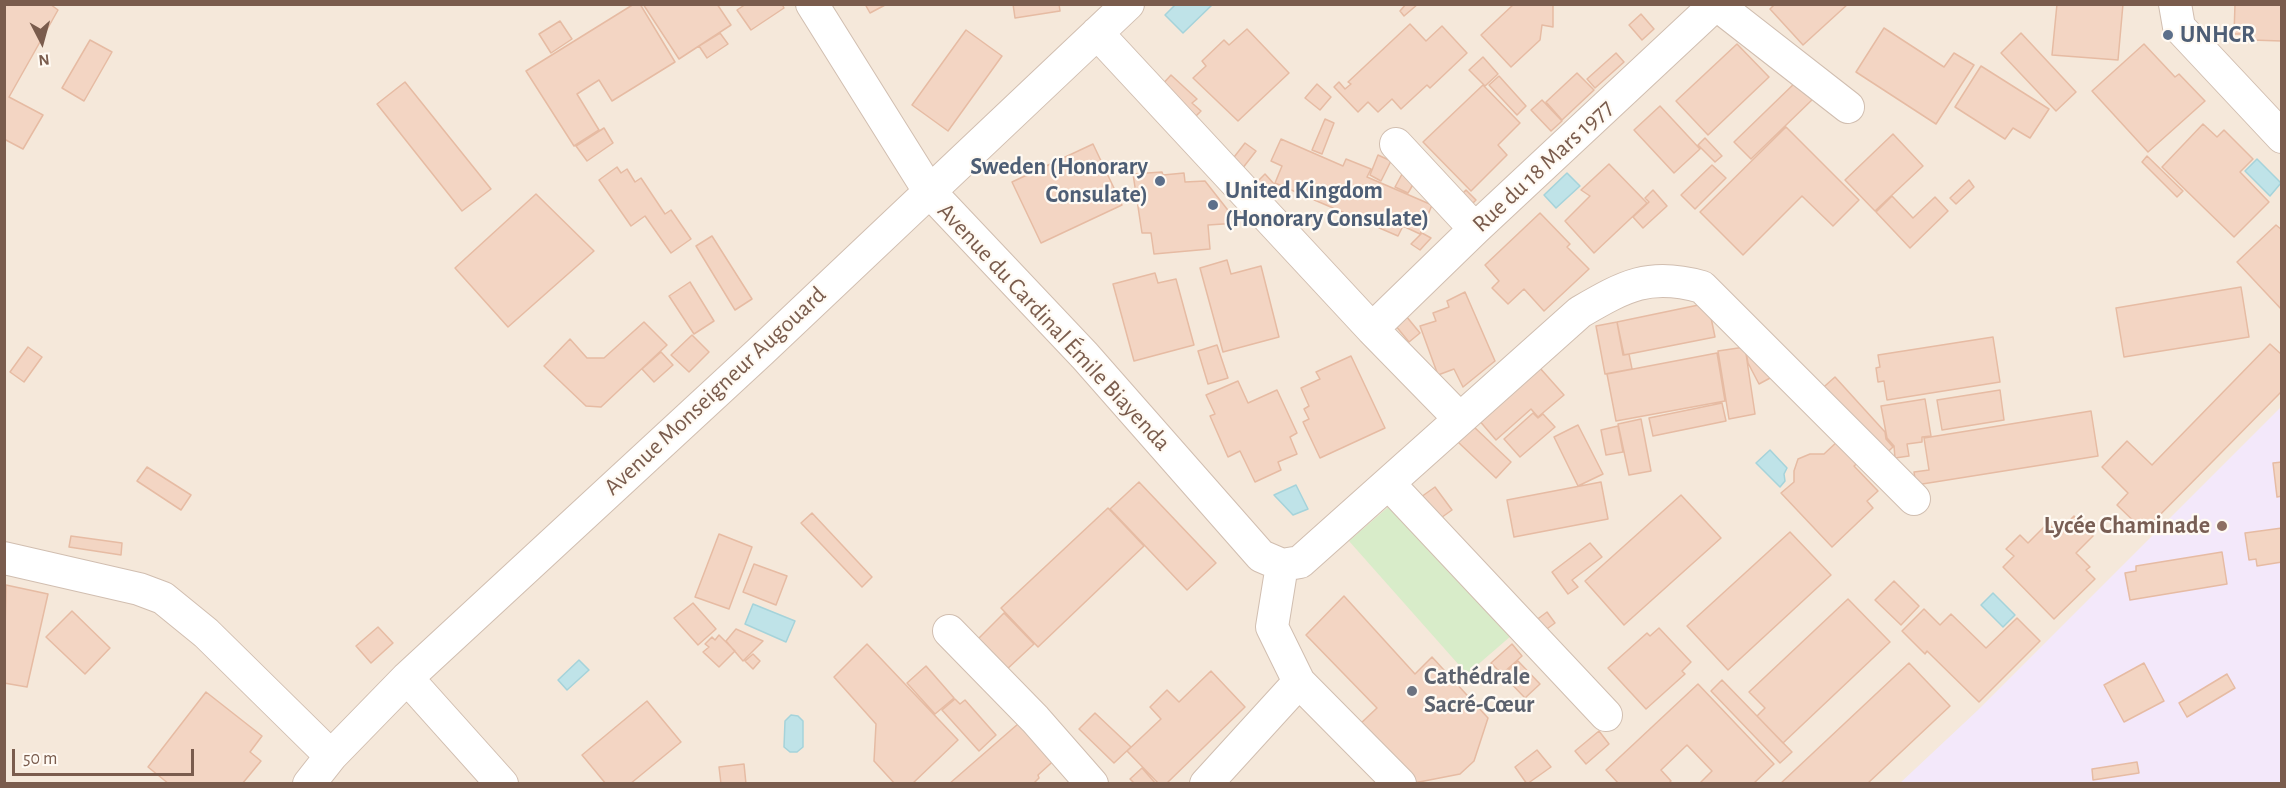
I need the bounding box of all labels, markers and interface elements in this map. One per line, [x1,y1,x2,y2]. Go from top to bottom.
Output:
north arrow [12,12,72,72]
place label: UNHCR [2180,21,2255,49]
marker: UNHCR [2161,28,2175,42]
text: N [38,51,50,68]
street label: Rue du 18 Mars 1977 [1467,93,1619,239]
place label: Sweden (Honorary Consulate) [970,153,1148,209]
marker: Sweden (Honorary Consulate) [1153,174,1167,188]
place label: United Kingdom (Honorary Consulate) [1225,177,1429,233]
street label: Avenue du Cardinal Émile Biayenda [931,197,1177,457]
marker: United Kingdom (Honorary Consulate) [1206,198,1220,212]
street label: Avenue Monseigneur Augouard [598,280,832,502]
place label: Lycée Chaminade [2044,512,2210,540]
marker: Lycée Chaminade [2215,519,2229,533]
place label: Cathédrale Sacré-Cœur [1424,663,1534,719]
marker: Cathédrale Sacré-Cœur [1405,684,1419,698]
scale bar [15,737,196,775]
text: 50 m [23,750,57,768]

